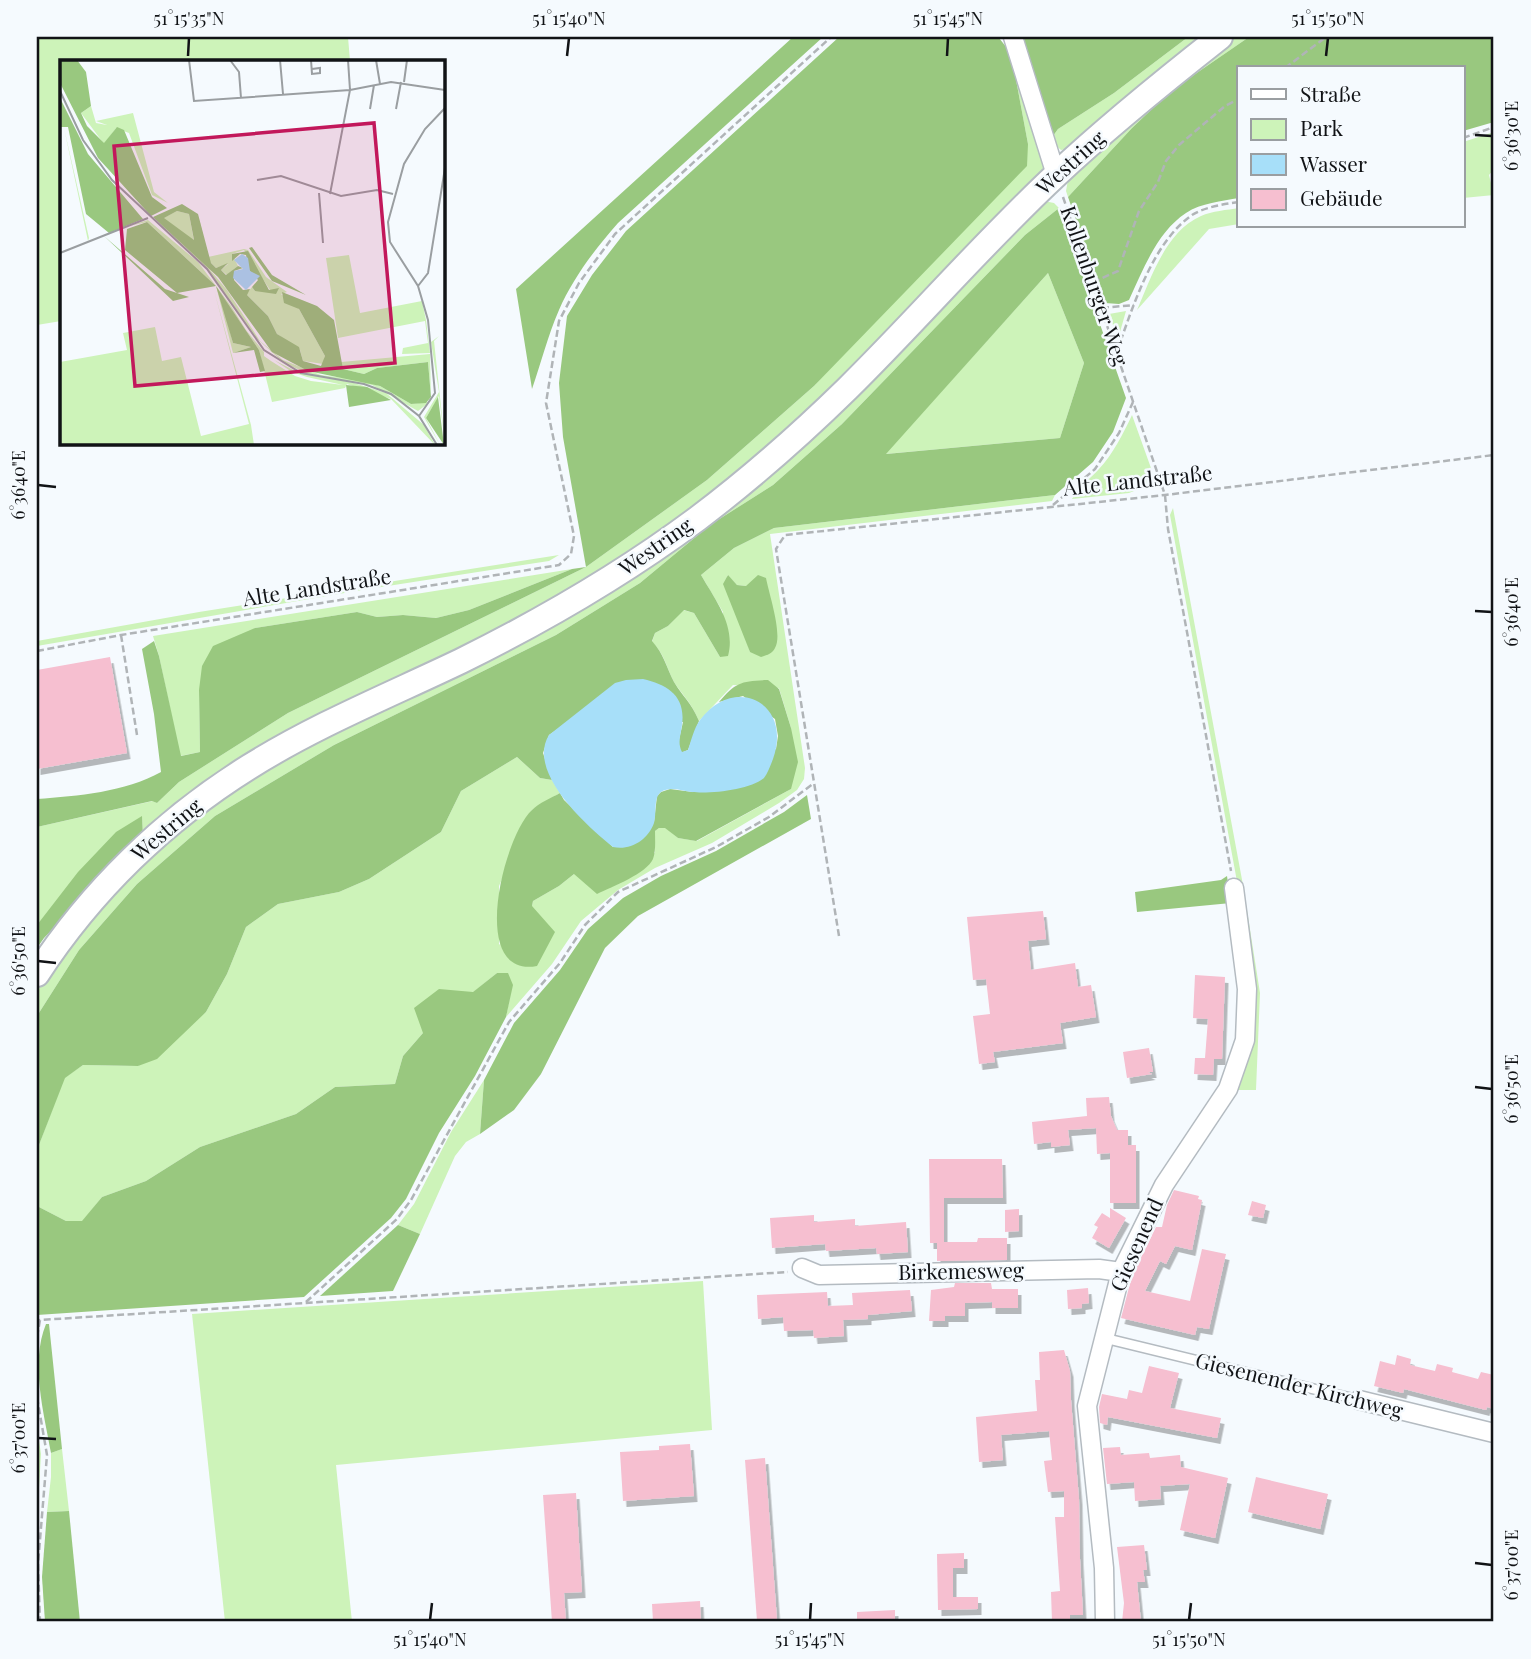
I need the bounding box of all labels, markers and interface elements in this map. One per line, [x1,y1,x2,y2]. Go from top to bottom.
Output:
text: 51°15'35"N [154,6,225,30]
text: 51°15'40"N [532,6,606,30]
text: 51°15'45"N [913,6,983,30]
text: 51°15'50"N [1291,6,1365,30]
inset map [60,60,444,444]
legend [1237,66,1464,228]
text: Straße [1300,79,1361,107]
text: 6°36'30"E [1499,101,1523,171]
text: Park [1300,113,1344,141]
street label: Westring [1028,123,1110,201]
text: Wasser [1299,149,1368,177]
text: Gebäude [1300,183,1383,211]
street label: Kollenburger Weg [1055,202,1136,369]
text: 6°36'40"E [6,450,30,520]
street label: Alte Landstraße [1061,457,1214,501]
street label: Westring [612,510,697,581]
street label: Alte Landstraße [240,560,393,612]
text: 6°36'40"E [1499,577,1523,647]
street label: Westring [124,791,207,867]
text: 6°36'50"E [6,926,30,996]
text: 6°36'50"E [1499,1054,1523,1124]
street label: Giesenend [1102,1193,1168,1295]
street label: Birkemesweg [898,1255,1024,1285]
street label: Giesenender Kirchweg [1193,1345,1406,1423]
text: 6°37'00"E [6,1403,30,1473]
text: 6°37'00"E [1499,1530,1523,1600]
text: 51°15'40"N [393,1627,467,1651]
text: 51°15'45"N [775,1627,845,1651]
text: 51°15'50"N [1152,1627,1226,1651]

